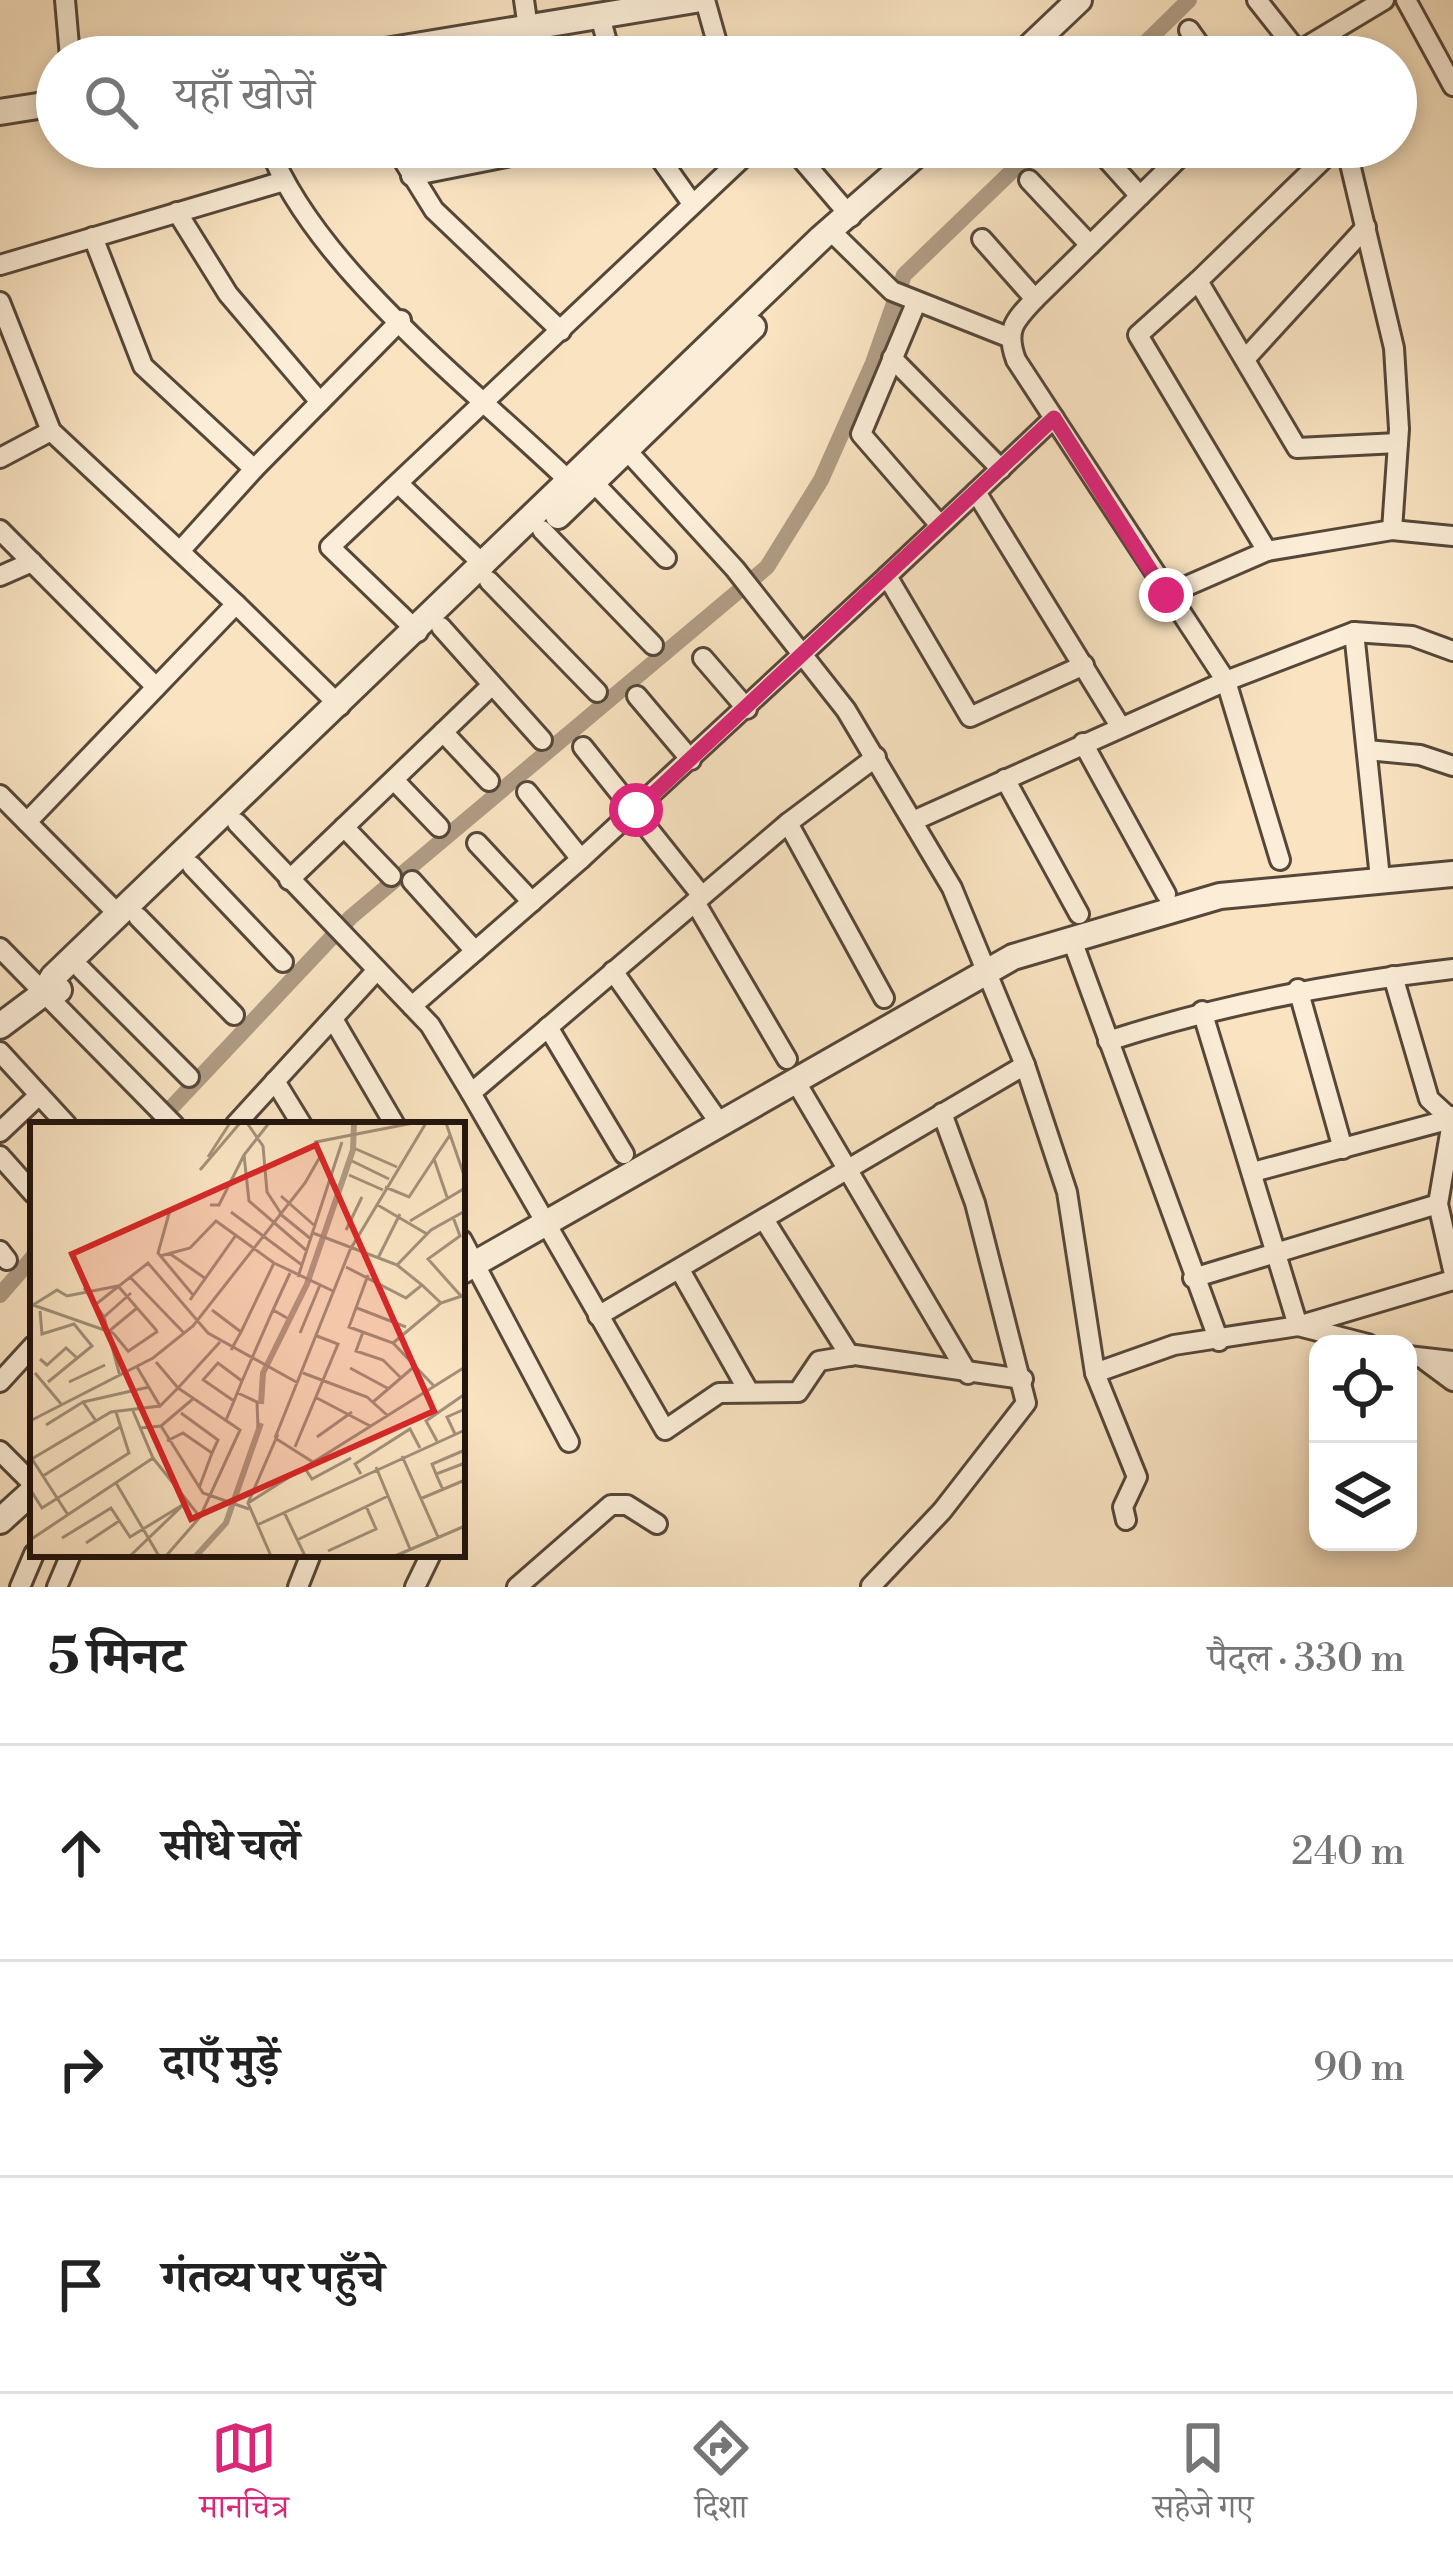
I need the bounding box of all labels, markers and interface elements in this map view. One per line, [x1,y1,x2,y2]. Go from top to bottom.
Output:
search box [36,36,1417,168]
text: यहाँ खोजें [174,67,315,124]
icon: search [78,69,144,135]
route end [1139,568,1193,622]
route start [609,783,663,837]
inset map [30,1122,465,1557]
map controls [1309,1335,1417,1551]
button: locate [1309,1335,1417,1443]
button: layers [1309,1443,1417,1551]
text: 5 मिनट [48,1626,184,1690]
text: पैदल · 330 m [1208,1635,1405,1684]
text: सीधे चलें [162,1818,300,1875]
icon: ahead [48,1820,114,1886]
text: 240 m [1291,1828,1405,1877]
text: दाएँ मुड़ें [162,2034,279,2091]
icon: right [48,2036,114,2102]
text: 90 m [1313,2044,1405,2093]
text: गंतव्य पर पहुँचे [162,2250,385,2307]
icon: arrive [48,2252,114,2318]
tab: मानचित्र [199,2415,289,2539]
tab: दिशा [688,2415,754,2539]
tab: सहेजे गए [1153,2415,1254,2539]

